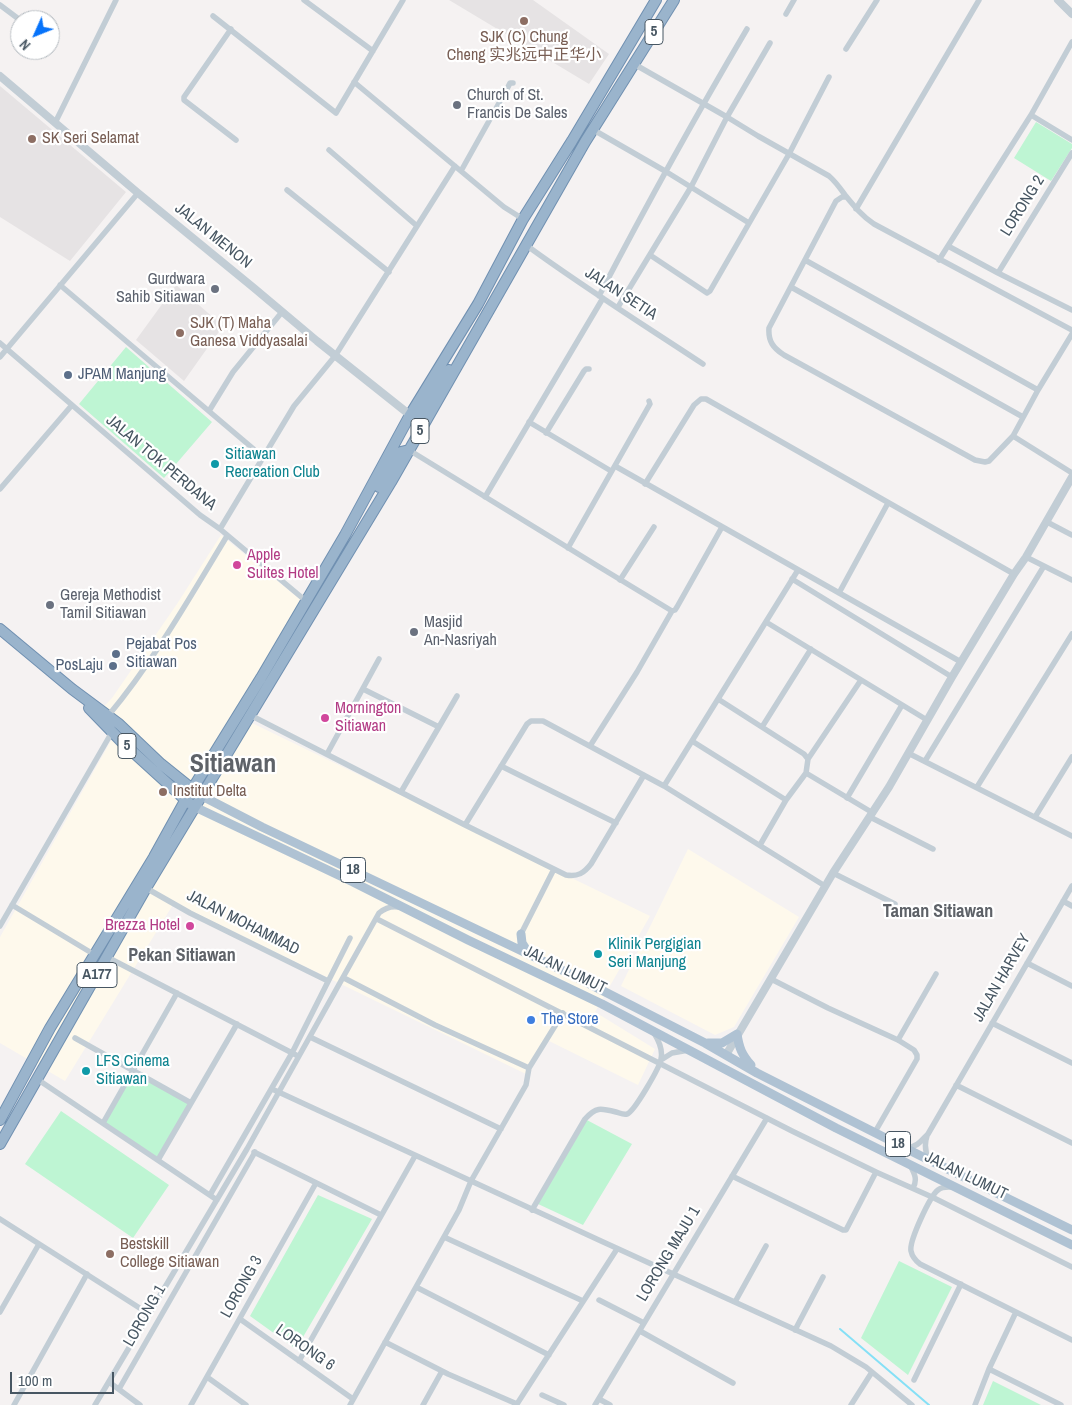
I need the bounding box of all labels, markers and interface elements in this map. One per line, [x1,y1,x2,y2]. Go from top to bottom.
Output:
north arrow [10,10,60,60]
marker: SJK (C) Chung Cheng 实兆远中正华小 [518,15,530,27]
road number: 5 [645,20,663,44]
place label: SJK (C) Chung Cheng 实兆远中正华小 [447,28,601,66]
text: N [16,35,34,54]
place label: Church of St. Francis De Sales [467,86,568,124]
marker: Church of St. Francis De Sales [451,99,463,111]
place label: SK Seri Selamat [42,129,139,149]
marker: SK Seri Selamat [26,133,38,145]
street label: LORONG 2 [997,172,1049,240]
street label: JALAN MENON [171,199,255,273]
street label: JALAN SETIA [581,264,661,324]
place label: Gurdwara Sahib Sitiawan [116,270,205,308]
marker: Gurdwara Sahib Sitiawan [209,283,221,295]
place label: SJK (T) Maha Ganesa Viddyasalai [190,314,308,352]
marker: SJK (T) Maha Ganesa Viddyasalai [174,327,186,339]
place label: JPAM Manjung [78,365,166,385]
marker: JPAM Manjung [62,369,74,381]
street label: JALAN TOK PERDANA [102,411,220,515]
road number: 5 [411,418,429,444]
place label: Sitiawan Recreation Club [225,445,320,483]
marker: Sitiawan Recreation Club [209,458,221,470]
place label: Apple Suites Hotel [247,546,318,584]
marker: Apple Suites Hotel [231,559,243,571]
place label: Gereja Methodist Tamil Sitiawan [60,586,161,624]
marker: Gereja Methodist Tamil Sitiawan [44,599,56,611]
place label: Masjid An-Nasriyah [424,613,497,651]
marker: Masjid An-Nasriyah [408,626,420,638]
place label: Pejabat Pos Sitiawan [126,635,197,673]
marker: Pejabat Pos Sitiawan [110,648,122,660]
place label: PosLaju [56,656,103,676]
marker: PosLaju [107,660,119,672]
place label: Mornington Sitiawan [335,699,401,737]
marker: Mornington Sitiawan [319,712,331,724]
road number: 5 [118,734,136,758]
district label: Sitiawan [190,749,276,781]
place label: Institut Delta [173,782,247,802]
marker: Institut Delta [157,786,169,798]
road number: 18 [340,858,366,882]
street label: JALAN MOHAMMAD [183,886,303,960]
district label: Taman Sitiawan [883,901,993,923]
place label: Brezza Hotel [105,916,180,936]
marker: Brezza Hotel [184,920,196,932]
street label: JALAN HARVEY [969,931,1035,1025]
place label: Klinik Pergigian Seri Manjung [608,935,701,973]
street label: JALAN LUMUT [520,942,610,998]
district label: Pekan Sitiawan [128,945,236,967]
marker: Klinik Pergigian Seri Manjung [592,948,604,960]
road number: A177 [77,962,117,988]
place label: The Store [541,1010,599,1030]
marker: The Store [525,1014,537,1026]
place label: LFS Cinema Sitiawan [96,1052,170,1090]
marker: LFS Cinema Sitiawan [80,1065,92,1077]
road number: 18 [886,1132,910,1156]
street label: JALAN LUMUT [921,1148,1011,1204]
street label: LORONG MAJU 1 [633,1203,705,1305]
place label: Bestskill College Sitiawan [120,1235,219,1273]
marker: Bestskill College Sitiawan [104,1248,116,1260]
street label: LORONG 3 [217,1253,267,1321]
street label: LORONG 1 [120,1282,170,1350]
street label: LORONG 6 [272,1321,338,1375]
scale bar [12,1362,116,1394]
text: 100 m [18,1370,52,1391]

